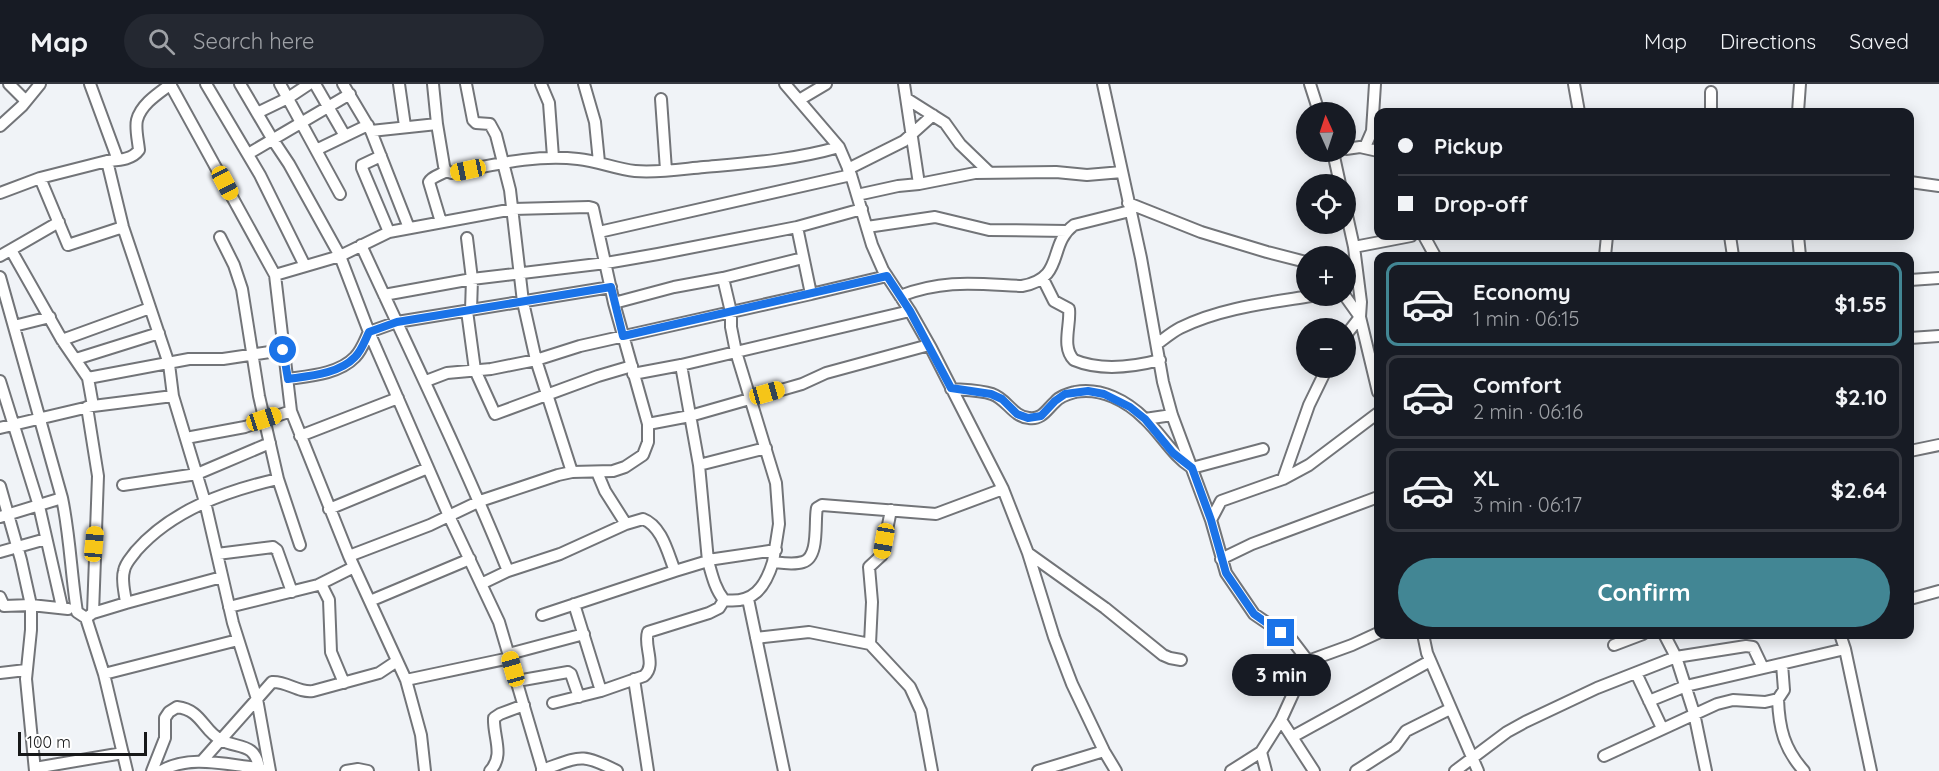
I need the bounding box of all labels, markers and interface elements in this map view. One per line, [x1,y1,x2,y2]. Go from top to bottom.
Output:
search box [124,14,544,68]
text: Map [30,24,88,59]
icon: search [145,25,178,58]
text: Search here [193,27,315,55]
text: Map [1644,28,1687,54]
text: Directions [1720,28,1816,54]
text: Saved [1849,28,1909,54]
north arrow [1296,102,1356,162]
map controls [1296,102,1356,378]
text: Pickup [1434,132,1503,160]
car [449,157,487,183]
car [209,163,241,203]
button: locate [1296,174,1356,234]
text: Drop-off [1434,190,1528,218]
button: + [1296,246,1356,306]
icon: car [1401,277,1455,331]
text: Economy [1473,278,1571,306]
text: $1.55 [1834,290,1887,318]
text: 1 min · 06:15 [1473,306,1579,331]
button: − [1296,318,1356,378]
route start [269,336,296,363]
icon: car [1401,370,1455,424]
text: Comfort [1473,371,1562,399]
car [747,379,787,407]
text: $2.10 [1835,383,1887,411]
text: 2 min · 06:16 [1473,399,1583,424]
car [244,405,284,433]
icon: car [1401,463,1455,517]
text: XL [1473,464,1500,492]
text: $2.64 [1831,476,1887,504]
text: 3 min · 06:17 [1473,492,1582,517]
car [872,522,896,560]
car [83,525,105,563]
button: Confirm [1398,558,1890,627]
route end [1267,619,1294,646]
car [499,649,527,689]
callout: 3 min [1232,654,1330,696]
text: 3 min [1256,662,1307,687]
scale bar [18,729,147,756]
text: 100 m [27,732,71,752]

